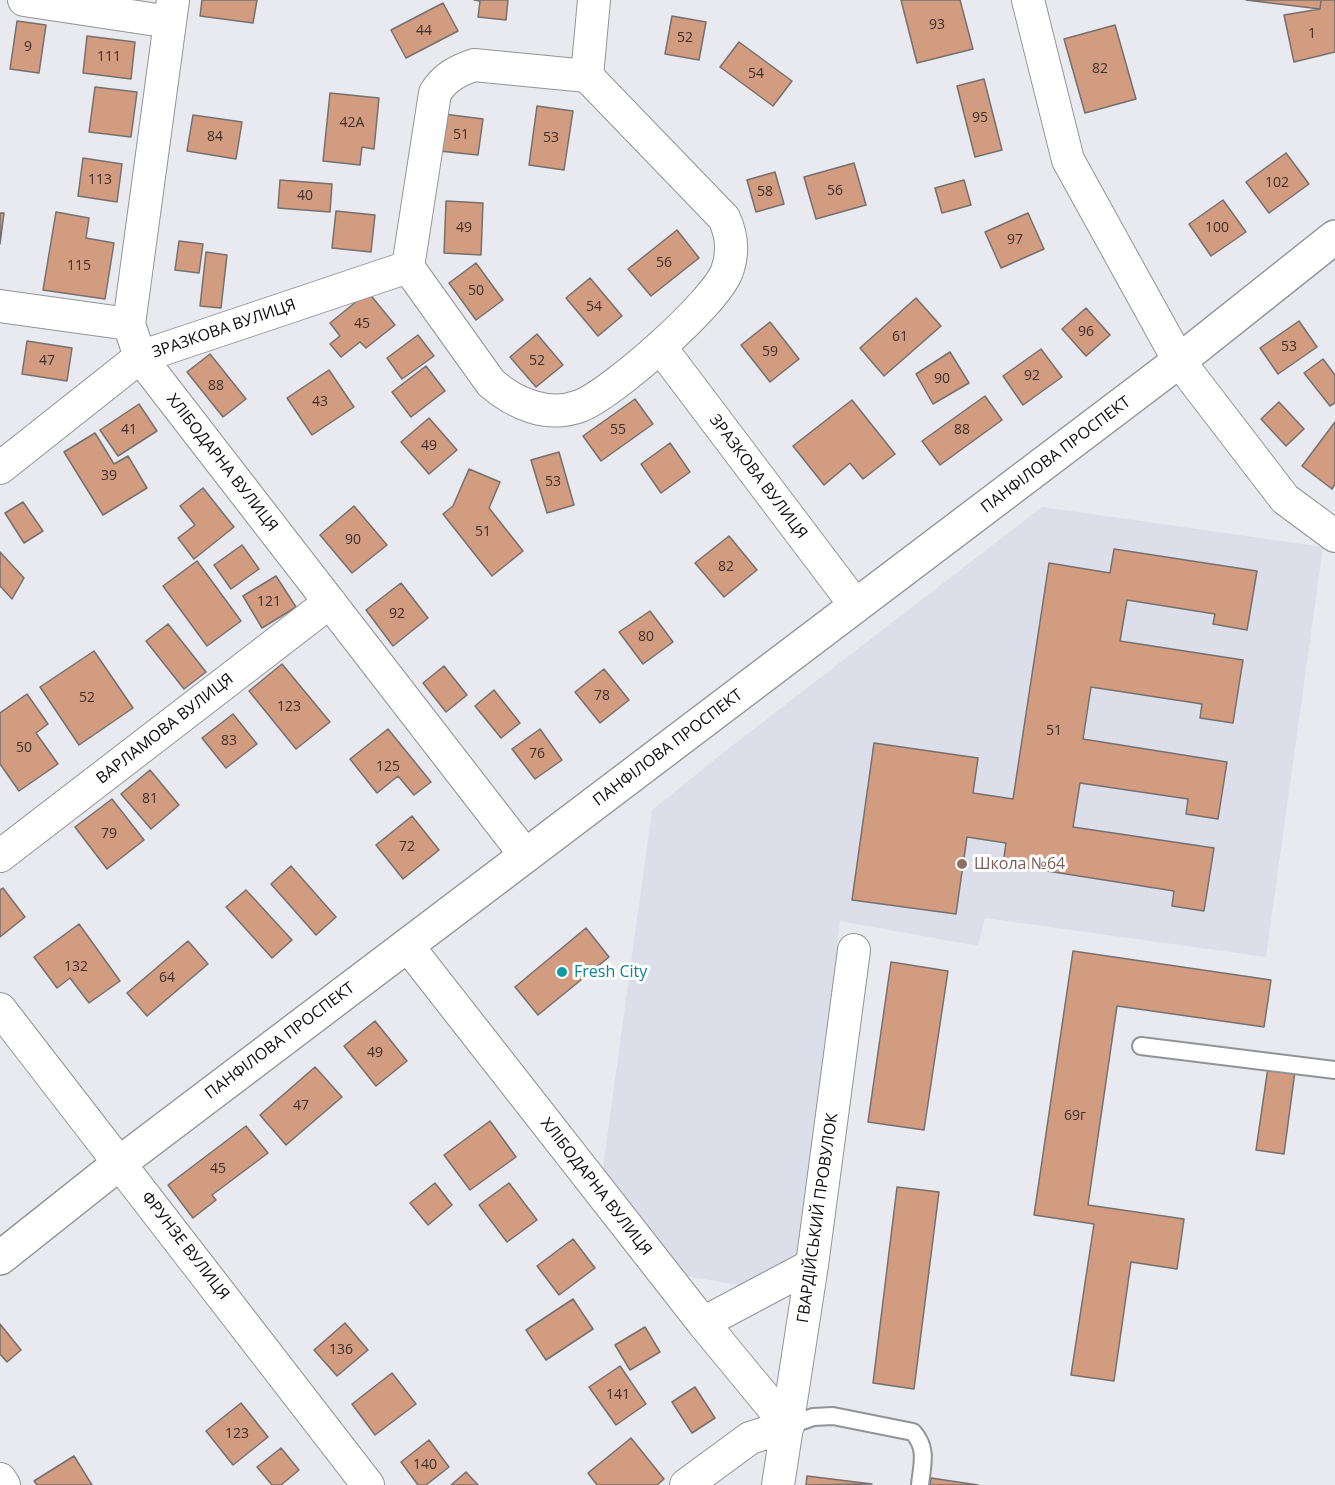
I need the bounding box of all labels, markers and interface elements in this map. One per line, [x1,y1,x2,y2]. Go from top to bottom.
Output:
house number: 93 [929,17,945,33]
house number: 44 [416,23,432,39]
house number: 1 [1308,26,1316,42]
house number: 52 [677,30,693,46]
house number: 9 [24,39,32,55]
house number: 111 [97,49,121,65]
house number: 82 [1092,61,1108,77]
house number: 54 [748,66,764,82]
house number: 95 [972,110,988,126]
house number: 42А [340,115,364,131]
house number: 51 [453,127,469,143]
house number: 84 [207,129,223,145]
house number: 53 [543,130,559,146]
house number: 113 [88,172,112,188]
house number: 102 [1265,175,1289,191]
house number: 56 [827,183,843,199]
house number: 58 [757,184,773,200]
house number: 40 [297,188,313,204]
house number: 49 [456,220,472,236]
house number: 100 [1205,220,1229,236]
house number: 97 [1007,232,1023,248]
house number: 56 [656,255,672,271]
house number: 115 [67,258,91,274]
house number: 50 [468,283,484,299]
street label: ЗРАЗКОВА ВУЛИЦЯ [150,295,298,363]
house number: 54 [586,299,602,315]
house number: 45 [354,316,370,332]
house number: 96 [1078,324,1094,340]
house number: 61 [892,329,908,345]
house number: 53 [1281,339,1297,355]
house number: 59 [762,344,778,360]
house number: 47 [39,353,55,369]
house number: 52 [529,353,545,369]
house number: 92 [1024,368,1040,384]
house number: 90 [934,371,950,387]
house number: 88 [208,378,224,394]
street label: ХЛІБОДАРНА ВУЛИЦЯ [162,390,282,536]
street label: ПАНФІЛОВА ПРОСПЕКТ [978,393,1134,517]
house number: 43 [312,394,328,410]
street label: ЗРАЗКОВА ВУЛИЦЯ [705,411,811,543]
house number: 41 [121,422,137,438]
house number: 55 [610,422,626,438]
house number: 88 [954,422,970,438]
house number: 49 [421,438,437,454]
house number: 39 [101,468,117,484]
house number: 53 [545,474,561,490]
house number: 51 [475,524,491,540]
house number: 90 [345,532,361,548]
house number: 82 [718,559,734,575]
house number: 121 [257,594,281,610]
house number: 92 [389,606,405,622]
house number: 80 [638,629,654,645]
street label: ВАРЛАМОВА ВУЛИЦЯ [93,670,237,788]
street label: ПАНФІЛОВА ПРОСПЕКТ [590,686,746,810]
house number: 78 [594,688,610,704]
house number: 52 [79,690,95,706]
house number: 123 [277,699,301,715]
house number: 51 [1046,723,1062,739]
house number: 83 [221,733,237,749]
house number: 50 [16,740,32,756]
house number: 76 [529,746,545,762]
house number: 125 [376,759,400,775]
house number: 81 [142,791,158,807]
house number: 79 [101,826,117,842]
house number: 72 [399,839,415,855]
place label: Школа №64 [974,854,1065,874]
marker: Школа №64 [955,857,969,871]
house number: 132 [64,959,88,975]
place label: Fresh City [574,962,647,982]
marker: Fresh City [555,965,569,979]
house number: 64 [159,970,175,986]
street label: ПАНФІЛОВА ПРОСПЕКТ [202,979,358,1103]
house number: 49 [367,1045,383,1061]
house number: 47 [293,1098,309,1114]
house number: 69г [1064,1108,1086,1124]
street label: ГВАРДІЙСЬКИЙ ПРОВУЛОК [794,1112,842,1324]
street label: ХЛІБОДАРНА ВУЛИЦЯ [536,1114,656,1260]
house number: 45 [210,1161,226,1177]
street label: ФРУНЗЕ ВУЛИЦЯ [137,1188,233,1304]
house number: 136 [329,1342,353,1358]
house number: 141 [606,1387,630,1403]
house number: 123 [225,1426,249,1442]
house number: 140 [413,1457,437,1473]

